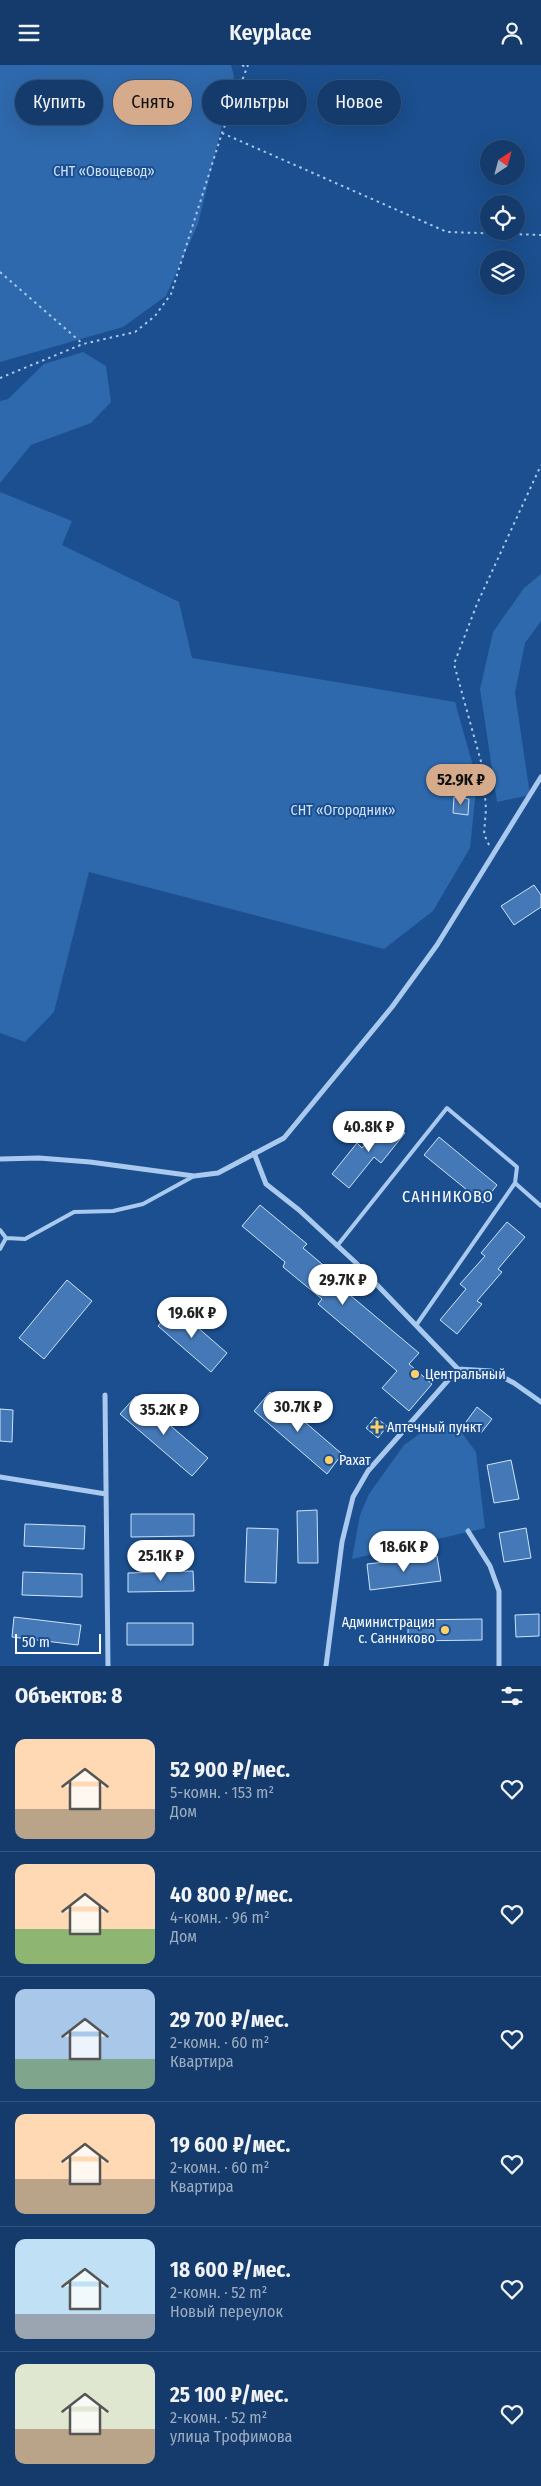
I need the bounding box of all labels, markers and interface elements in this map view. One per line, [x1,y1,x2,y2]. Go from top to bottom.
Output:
icon: menu [15,19,43,47]
text: Keyplace [229,19,312,46]
icon: person [498,19,526,47]
chip: Купить [15,80,103,125]
chip: Снять [113,80,192,125]
chip: Фильтры [202,80,307,125]
chip: Новое [317,80,401,125]
north arrow [480,140,525,185]
map controls [480,140,525,295]
park label: СНТ «Овощевод» [53,163,155,180]
button: locate [480,195,525,240]
button: layers [480,250,525,295]
pin: 52.9K ₽ [415,763,507,806]
text: 52.9K ₽ [437,770,485,789]
park label: СНТ «Огородник» [291,802,395,819]
pin: 40.8K ₽ [323,1111,415,1153]
text: 40.8K ₽ [344,1117,394,1136]
district label: САННИКОВО [402,1187,494,1206]
pin: 29.7K ₽ [297,1263,389,1306]
text: 29.7K ₽ [319,1270,367,1289]
pin: 19.6K ₽ [146,1297,238,1339]
text: 19.6K ₽ [168,1303,216,1322]
place label: Центральный [425,1366,506,1383]
marker: Центральный [409,1368,421,1380]
pin: 30.7K ₽ [252,1391,344,1433]
pin: 35.2K ₽ [118,1393,210,1436]
text: 30.7K ₽ [274,1397,322,1416]
text: 35.2K ₽ [140,1400,188,1419]
place label: Аптечный пункт [387,1419,482,1436]
marker: Аптечный пункт [371,1421,383,1433]
place label: Рахат [339,1452,371,1469]
marker: Рахат [323,1454,335,1466]
pin: 18.6K ₽ [358,1531,450,1573]
text: 18.6K ₽ [380,1537,428,1556]
pin: 25.1K ₽ [115,1539,207,1582]
text: 25.1K ₽ [138,1546,184,1565]
place label: Администрация с. Санниково [342,1614,435,1647]
marker: Администрация с. Санниково [439,1624,451,1636]
scale bar [15,1631,101,1654]
text: 50 m [22,1634,50,1651]
icon: filters [498,1682,526,1710]
text: Объектов: 8 [15,1683,122,1709]
text: 52 900 ₽/мес. [170,1757,290,1783]
icon: home [55,1759,115,1819]
icon: heart [498,1775,526,1803]
text: 5-комн. · 153 m² [170,1783,274,1802]
text: Дом [170,1802,197,1821]
text: 40 800 ₽/мес. [170,1882,293,1908]
icon: home [55,1884,115,1944]
icon: heart [498,1900,526,1928]
text: 4-комн. · 96 m² [170,1908,269,1927]
text: Дом [170,1927,197,1946]
text: 29 700 ₽/мес. [170,2007,289,2033]
icon: home [55,2009,115,2069]
icon: heart [498,2025,526,2053]
text: 2-комн. · 60 m² [170,2033,269,2052]
text: Квартира [170,2052,234,2071]
text: 19 600 ₽/мес. [170,2132,290,2158]
icon: home [55,2134,115,2194]
icon: heart [498,2150,526,2178]
text: 2-комн. · 60 m² [170,2158,269,2177]
text: Квартира [170,2177,234,2196]
text: 18 600 ₽/мес. [170,2257,290,2283]
icon: home [55,2259,115,2319]
icon: heart [498,2275,526,2303]
text: 2-комн. · 52 m² [170,2283,267,2302]
text: Новый переулок [170,2302,283,2321]
text: 25 100 ₽/мес. [170,2382,288,2408]
icon: home [55,2384,115,2444]
icon: heart [498,2400,526,2428]
text: 2-комн. · 52 m² [170,2408,267,2427]
text: улица Трофимова [170,2427,292,2446]

